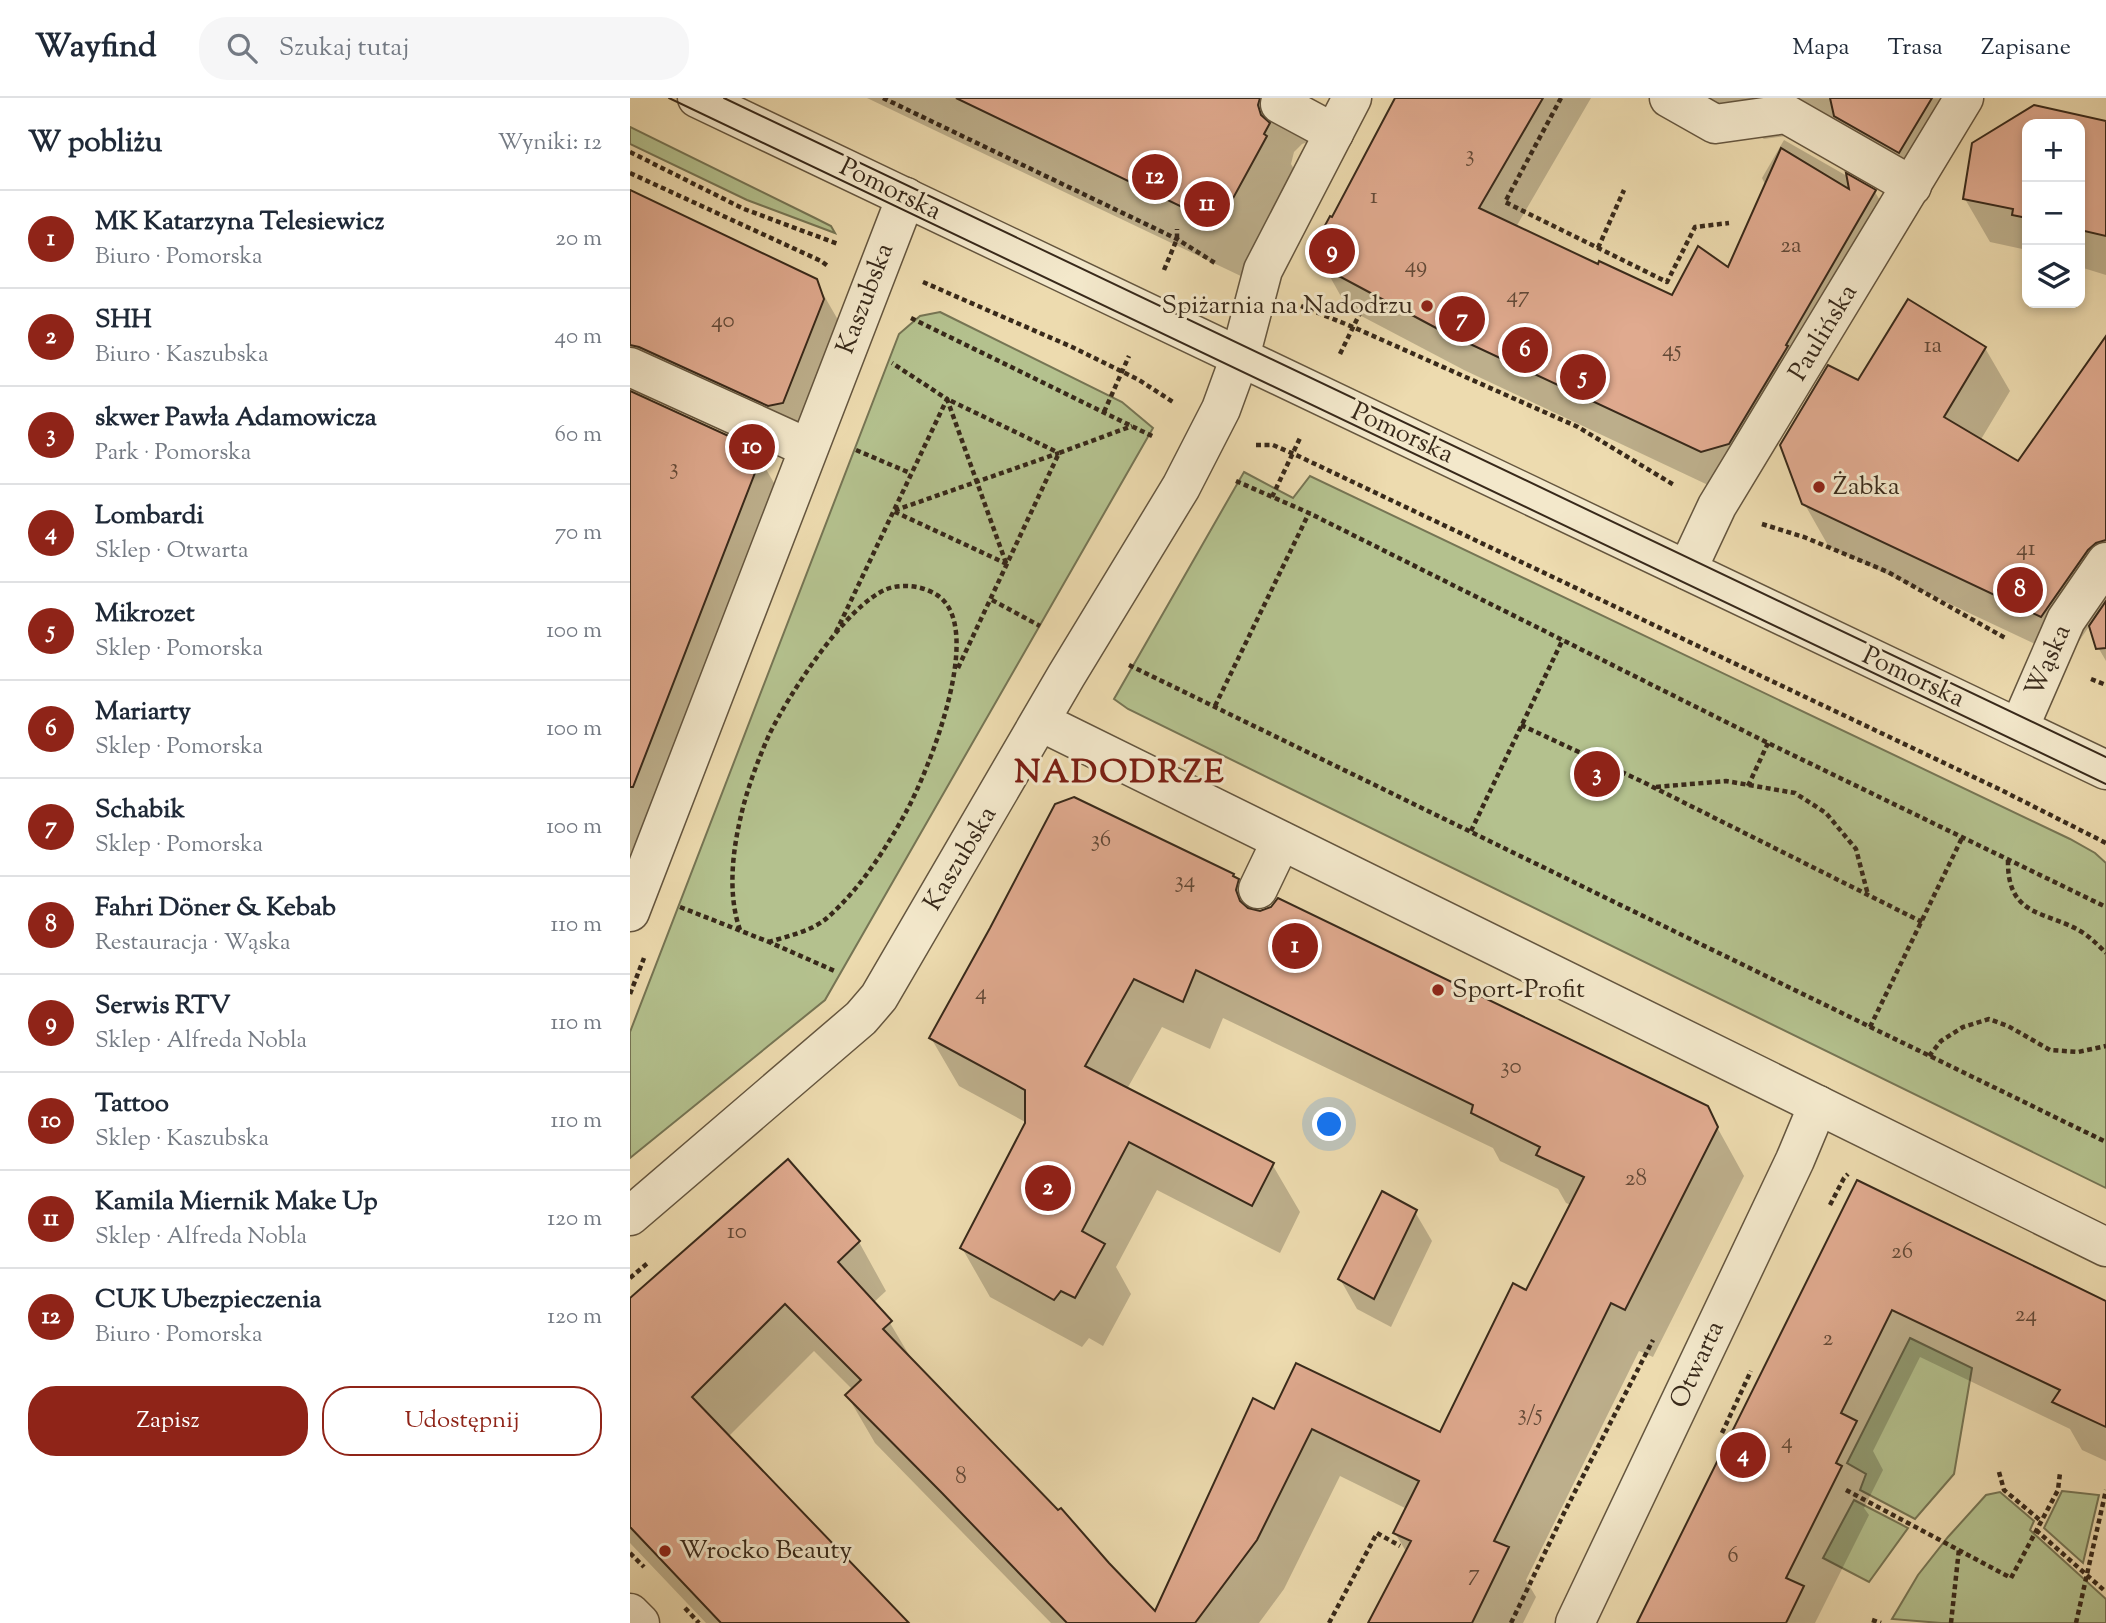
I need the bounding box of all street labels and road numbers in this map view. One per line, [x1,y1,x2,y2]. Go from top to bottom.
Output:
street label: Pomorska [833,149,947,231]
street label: Kaszubska [828,238,904,360]
street label: Paulińska [1781,277,1867,389]
street label: Pomorska [1345,394,1459,474]
street label: Wąska [2017,619,2081,703]
street label: Pomorska [1856,638,1970,718]
street label: Kaszubska [915,800,1007,918]
street label: Otwarta [1662,1315,1734,1415]

